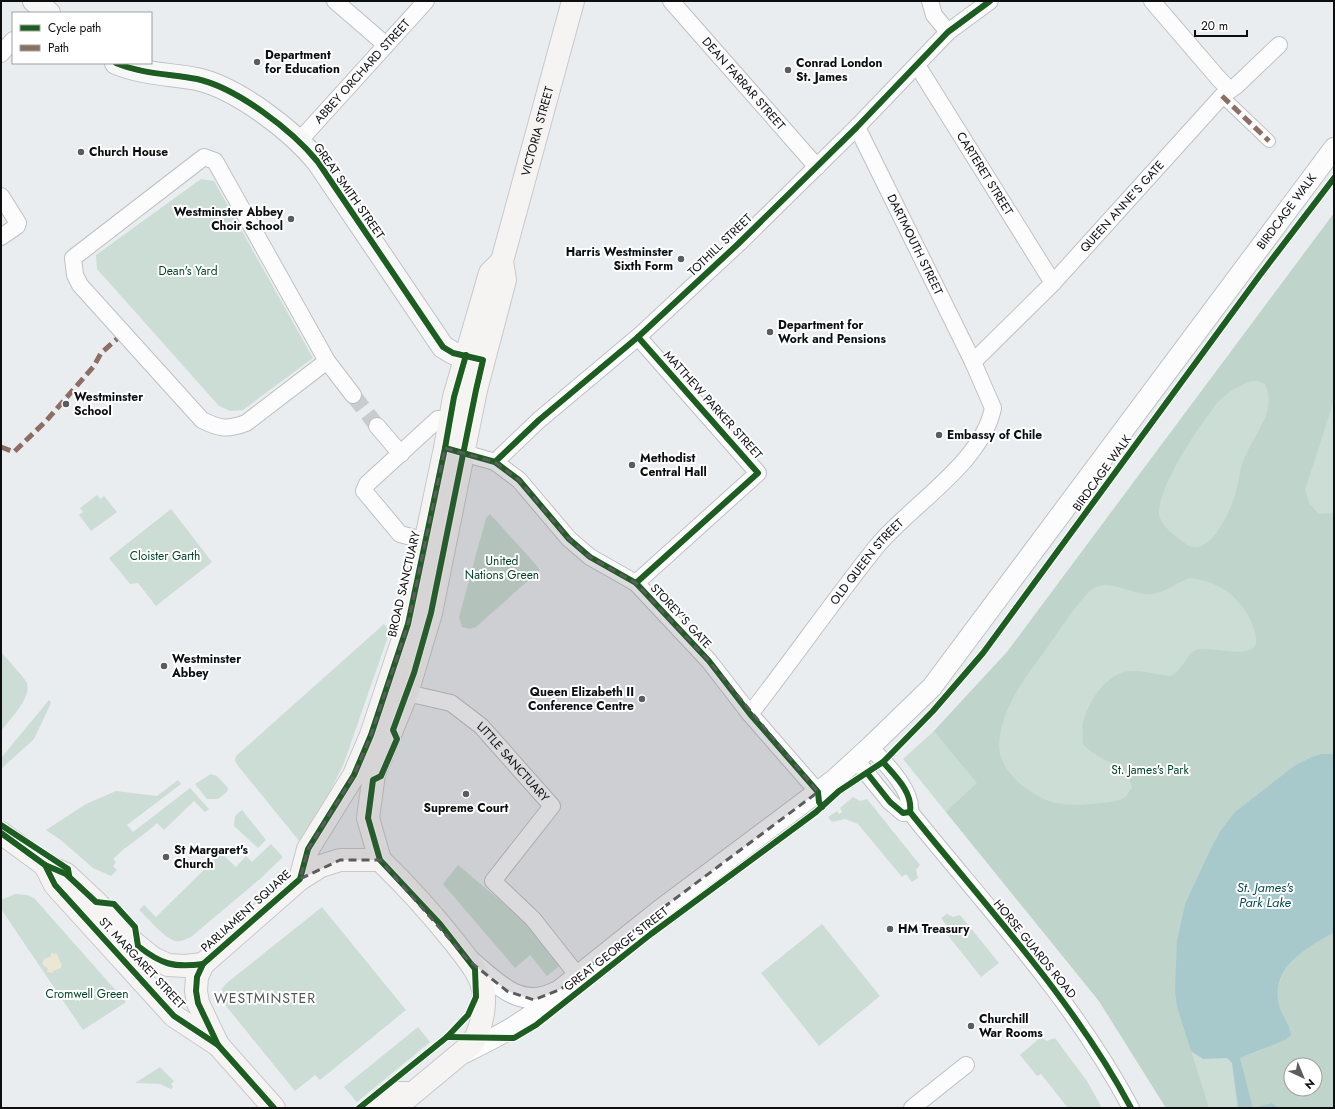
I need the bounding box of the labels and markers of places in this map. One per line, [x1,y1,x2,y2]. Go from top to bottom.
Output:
place label: Department for Education [265,46,340,78]
place label: Conrad London St. James [796,54,883,86]
marker: Department for Education [252,57,262,67]
marker: Conrad London St. James [783,65,793,75]
place label: Church House [89,143,168,161]
marker: Church House [76,147,86,157]
place label: Westminster Abbey Choir School [174,203,284,235]
marker: Westminster Abbey Choir School [286,214,296,224]
place label: Harris Westminster Sixth Form [566,243,673,275]
marker: Harris Westminster Sixth Form [676,254,686,264]
place label: Department for Work and Pensions [778,316,886,348]
marker: Department for Work and Pensions [765,327,775,337]
place label: Westminster School [74,388,143,420]
marker: Westminster School [61,399,71,409]
place label: Embassy of Chile [947,426,1042,444]
marker: Embassy of Chile [934,430,944,440]
place label: Methodist Central Hall [640,449,707,481]
marker: Methodist Central Hall [627,460,637,470]
place label: Westminster Abbey [171,650,241,682]
marker: Westminster Abbey [159,661,169,671]
place label: Queen Elizabeth II Conference Centre [528,683,634,715]
marker: Queen Elizabeth II Conference Centre [637,694,647,704]
marker: Supreme Court [461,789,471,799]
place label: Supreme Court [424,799,509,817]
place label: St Margaret's Church [174,841,249,873]
marker: St Margaret's Church [161,852,171,862]
place label: HM Treasury [898,920,970,938]
marker: HM Treasury [885,924,895,934]
place label: Churchill War Rooms [979,1010,1043,1042]
marker: Churchill War Rooms [966,1021,976,1031]

